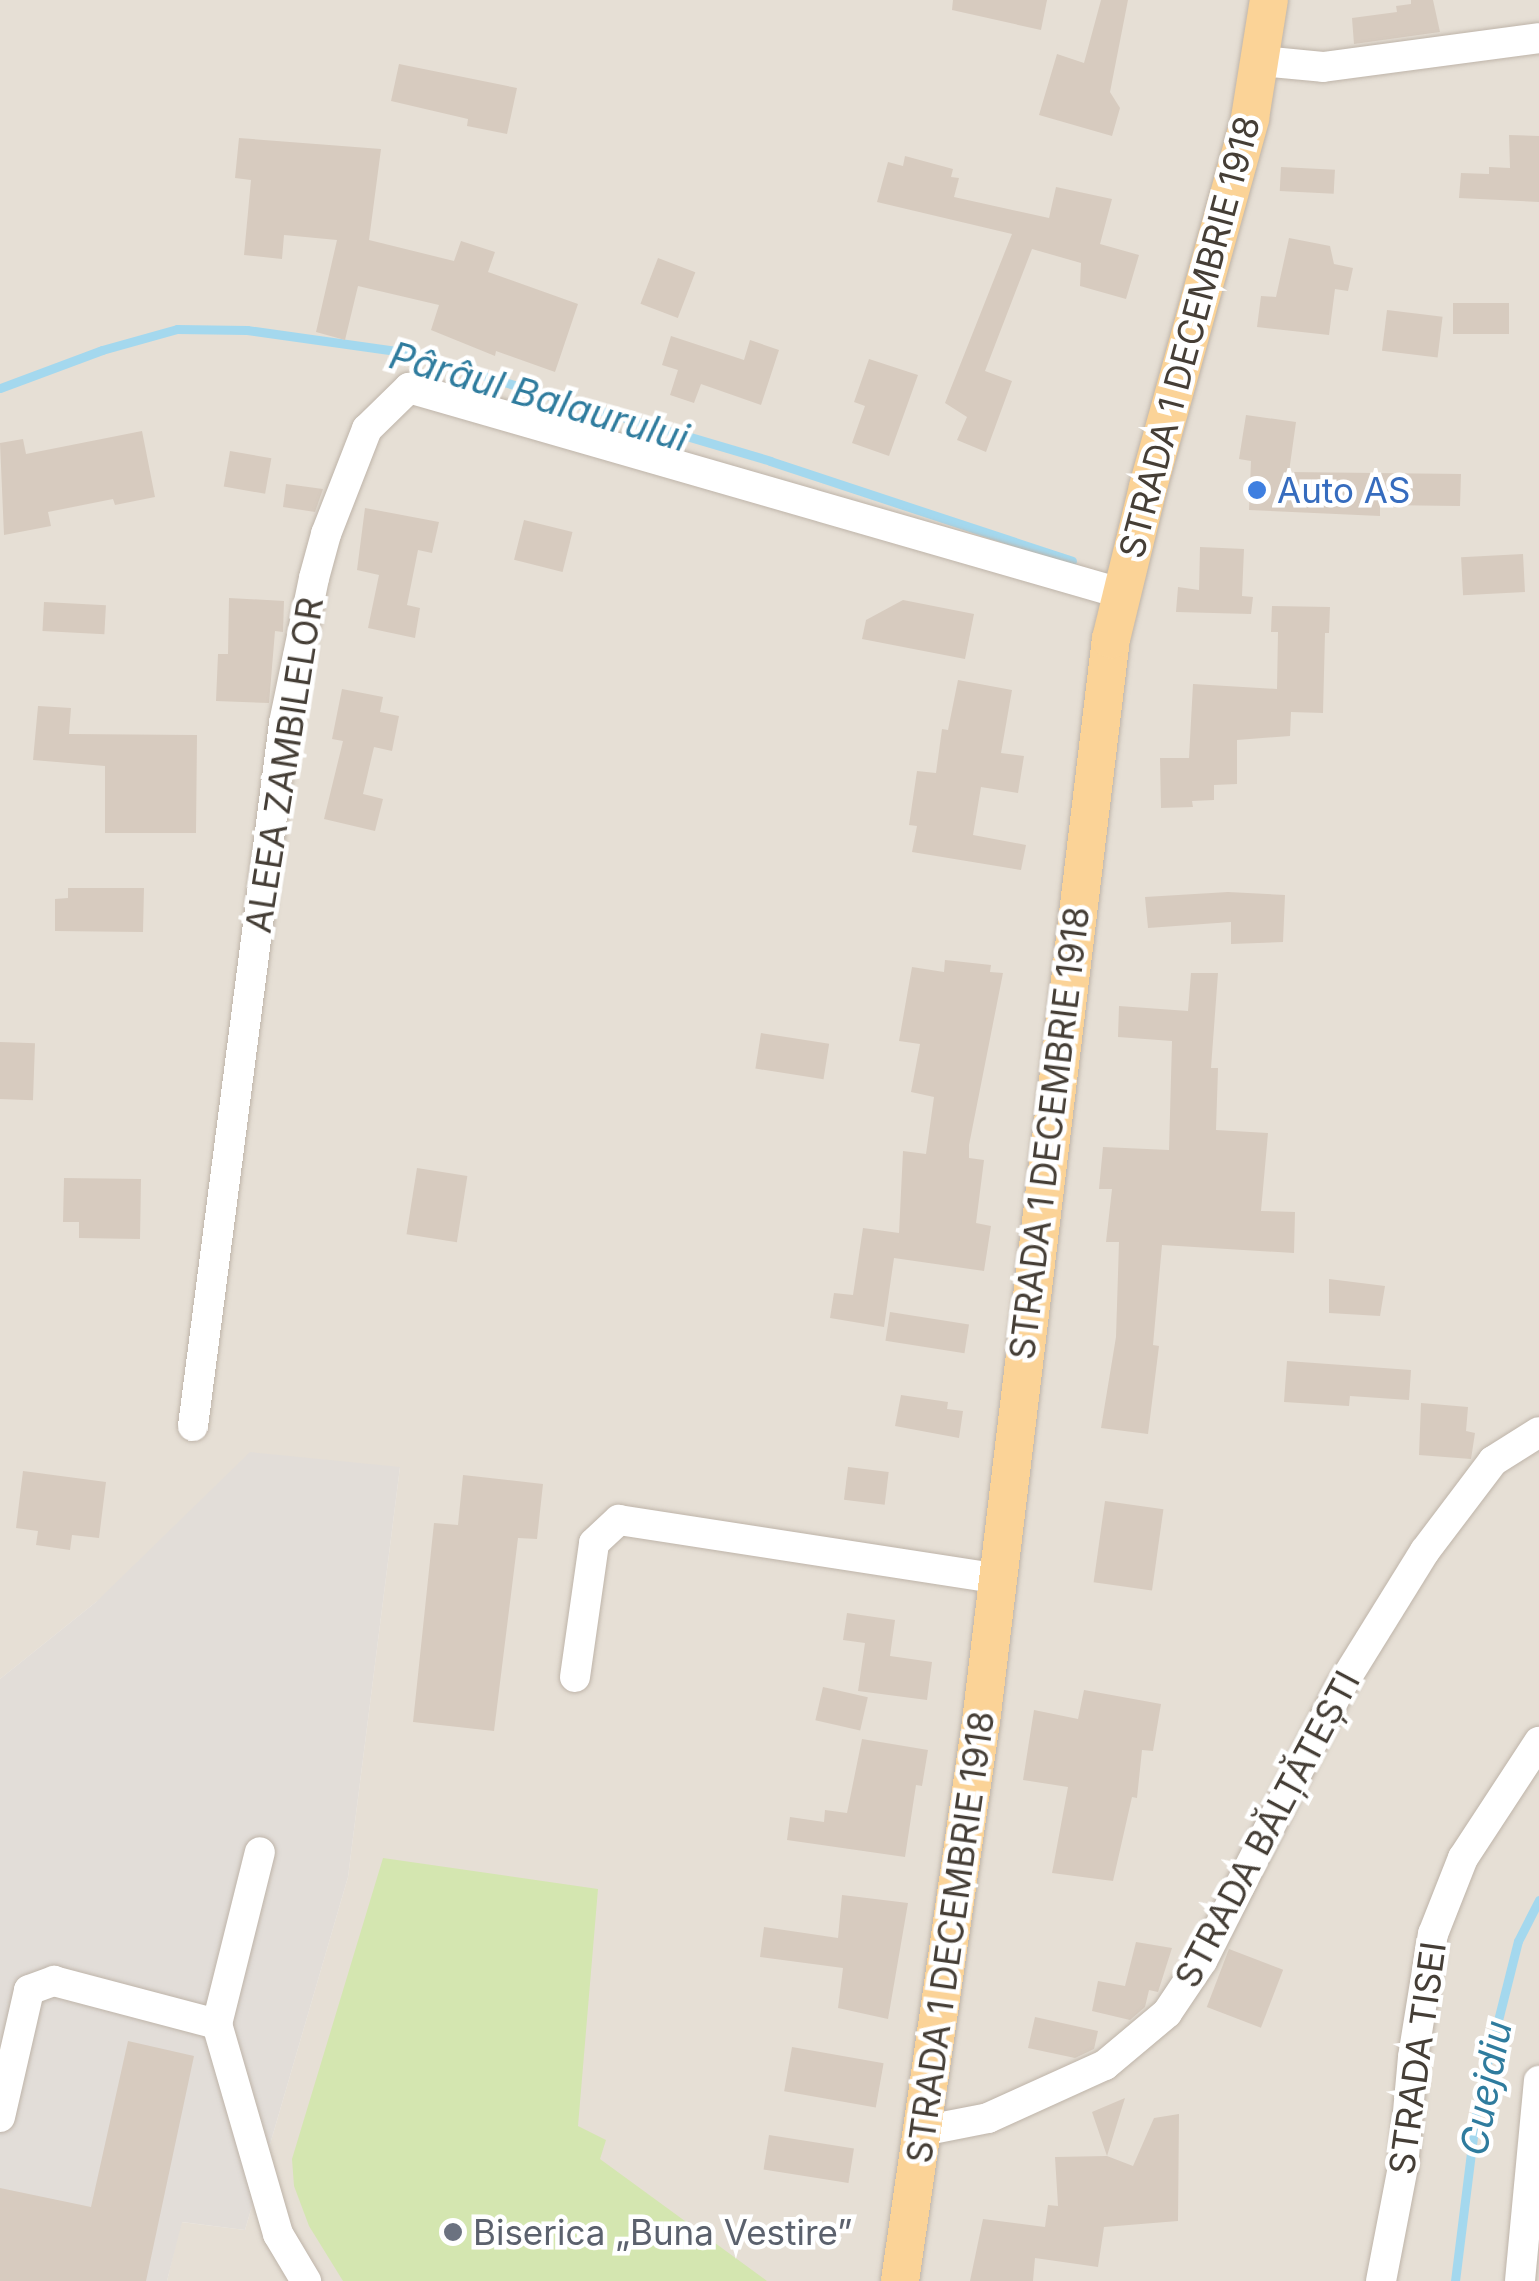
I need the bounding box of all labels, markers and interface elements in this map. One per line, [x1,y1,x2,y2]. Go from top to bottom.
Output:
street label: STRADA 1 DECEMBRIE 1918 [1110,111,1268,563]
water label: Pârâul Balaurului [384,333,694,461]
place label: Auto AS [1277,469,1410,511]
marker: Auto AS [1246,479,1268,501]
street label: ALEEA ZAMBILELOR [237,594,331,936]
street label: STRADA 1 DECEMBRIE 1918 [1000,904,1098,1362]
street label: STRADA BĂLȚĂTEȘTI [1166,1664,1368,1994]
street label: STRADA 1 DECEMBRIE 1918 [897,1708,1003,2166]
street label: STRADA TISEI [1380,1939,1454,2177]
water label: Cuejdiu [1451,2017,1521,2159]
place label: Biserica „Buna Vestire” [473,2211,853,2253]
marker: Biserica „Buna Vestire” [442,2221,464,2243]

